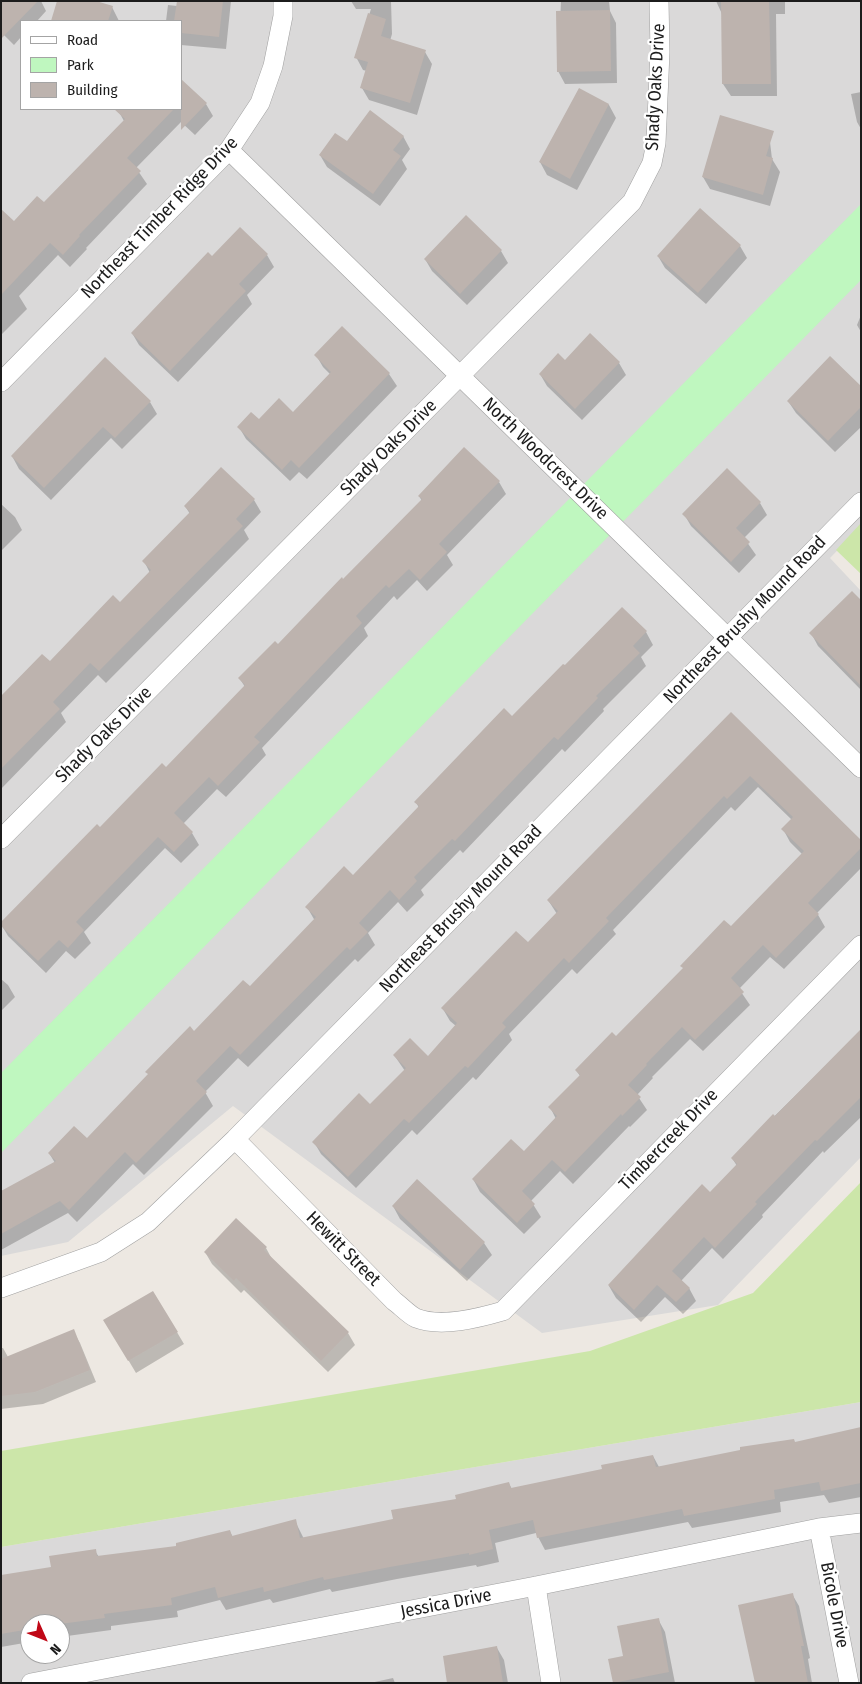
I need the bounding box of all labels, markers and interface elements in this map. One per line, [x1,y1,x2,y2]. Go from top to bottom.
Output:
legend [20,20,182,110]
street label: Shady Oaks Drive [642,23,670,151]
text: Road [67,31,98,49]
text: Park [67,56,94,74]
text: Building [67,81,118,99]
street label: Northeast Timber Ridge Drive [77,133,243,303]
street label: North Woodcrest Drive [478,393,612,525]
street label: Shady Oaks Drive [336,395,442,501]
street label: Northeast Brushy Mound Road [659,532,831,708]
street label: Shady Oaks Drive [51,682,157,788]
street label: Northeast Brushy Mound Road [375,821,547,997]
street label: Timbercreek Drive [615,1085,723,1195]
street label: Hewitt Street [301,1207,385,1291]
street label: Bicole Drive [815,1560,853,1650]
street label: Jessica Drive [399,1585,493,1623]
north arrow [20,1614,70,1664]
text: N [46,1640,64,1658]

